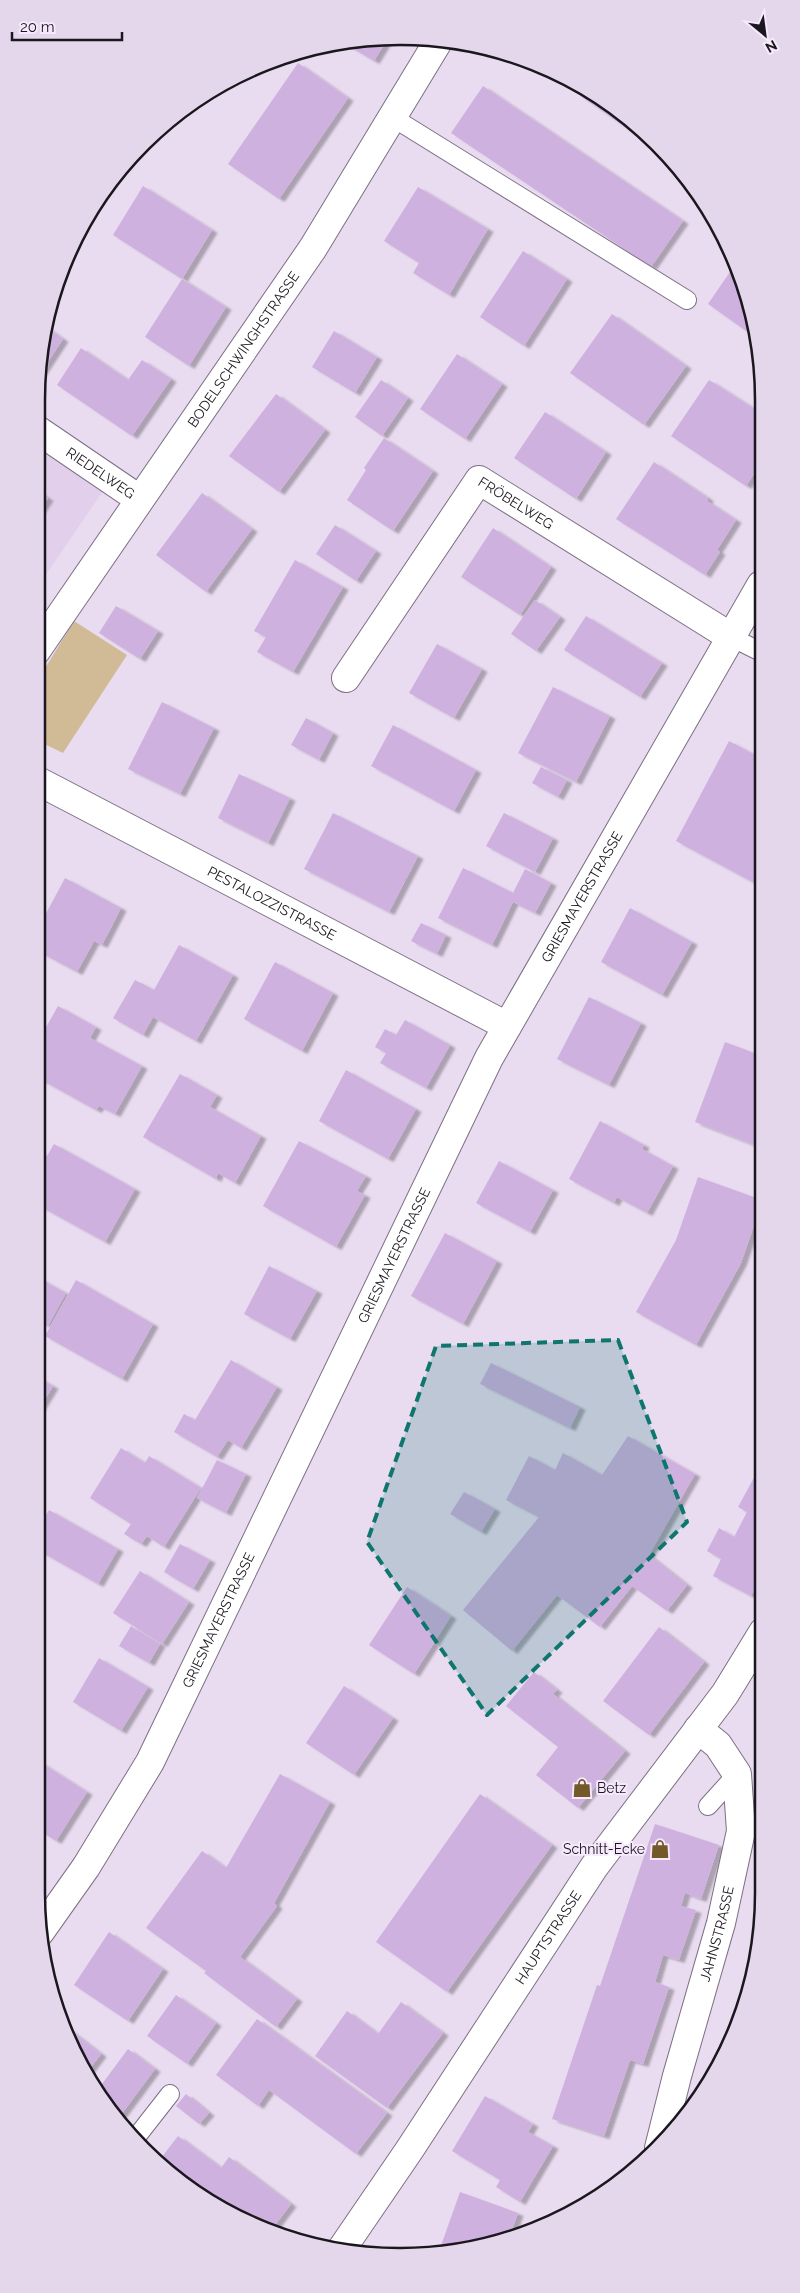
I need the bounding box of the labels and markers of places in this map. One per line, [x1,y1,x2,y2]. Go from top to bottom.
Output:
shop icon: Betz [571,1777,593,1799]
place label: Betz [597,1780,626,1796]
shop icon: Schnitt-Ecke [649,1838,671,1860]
place label: Schnitt-Ecke [563,1841,645,1857]

